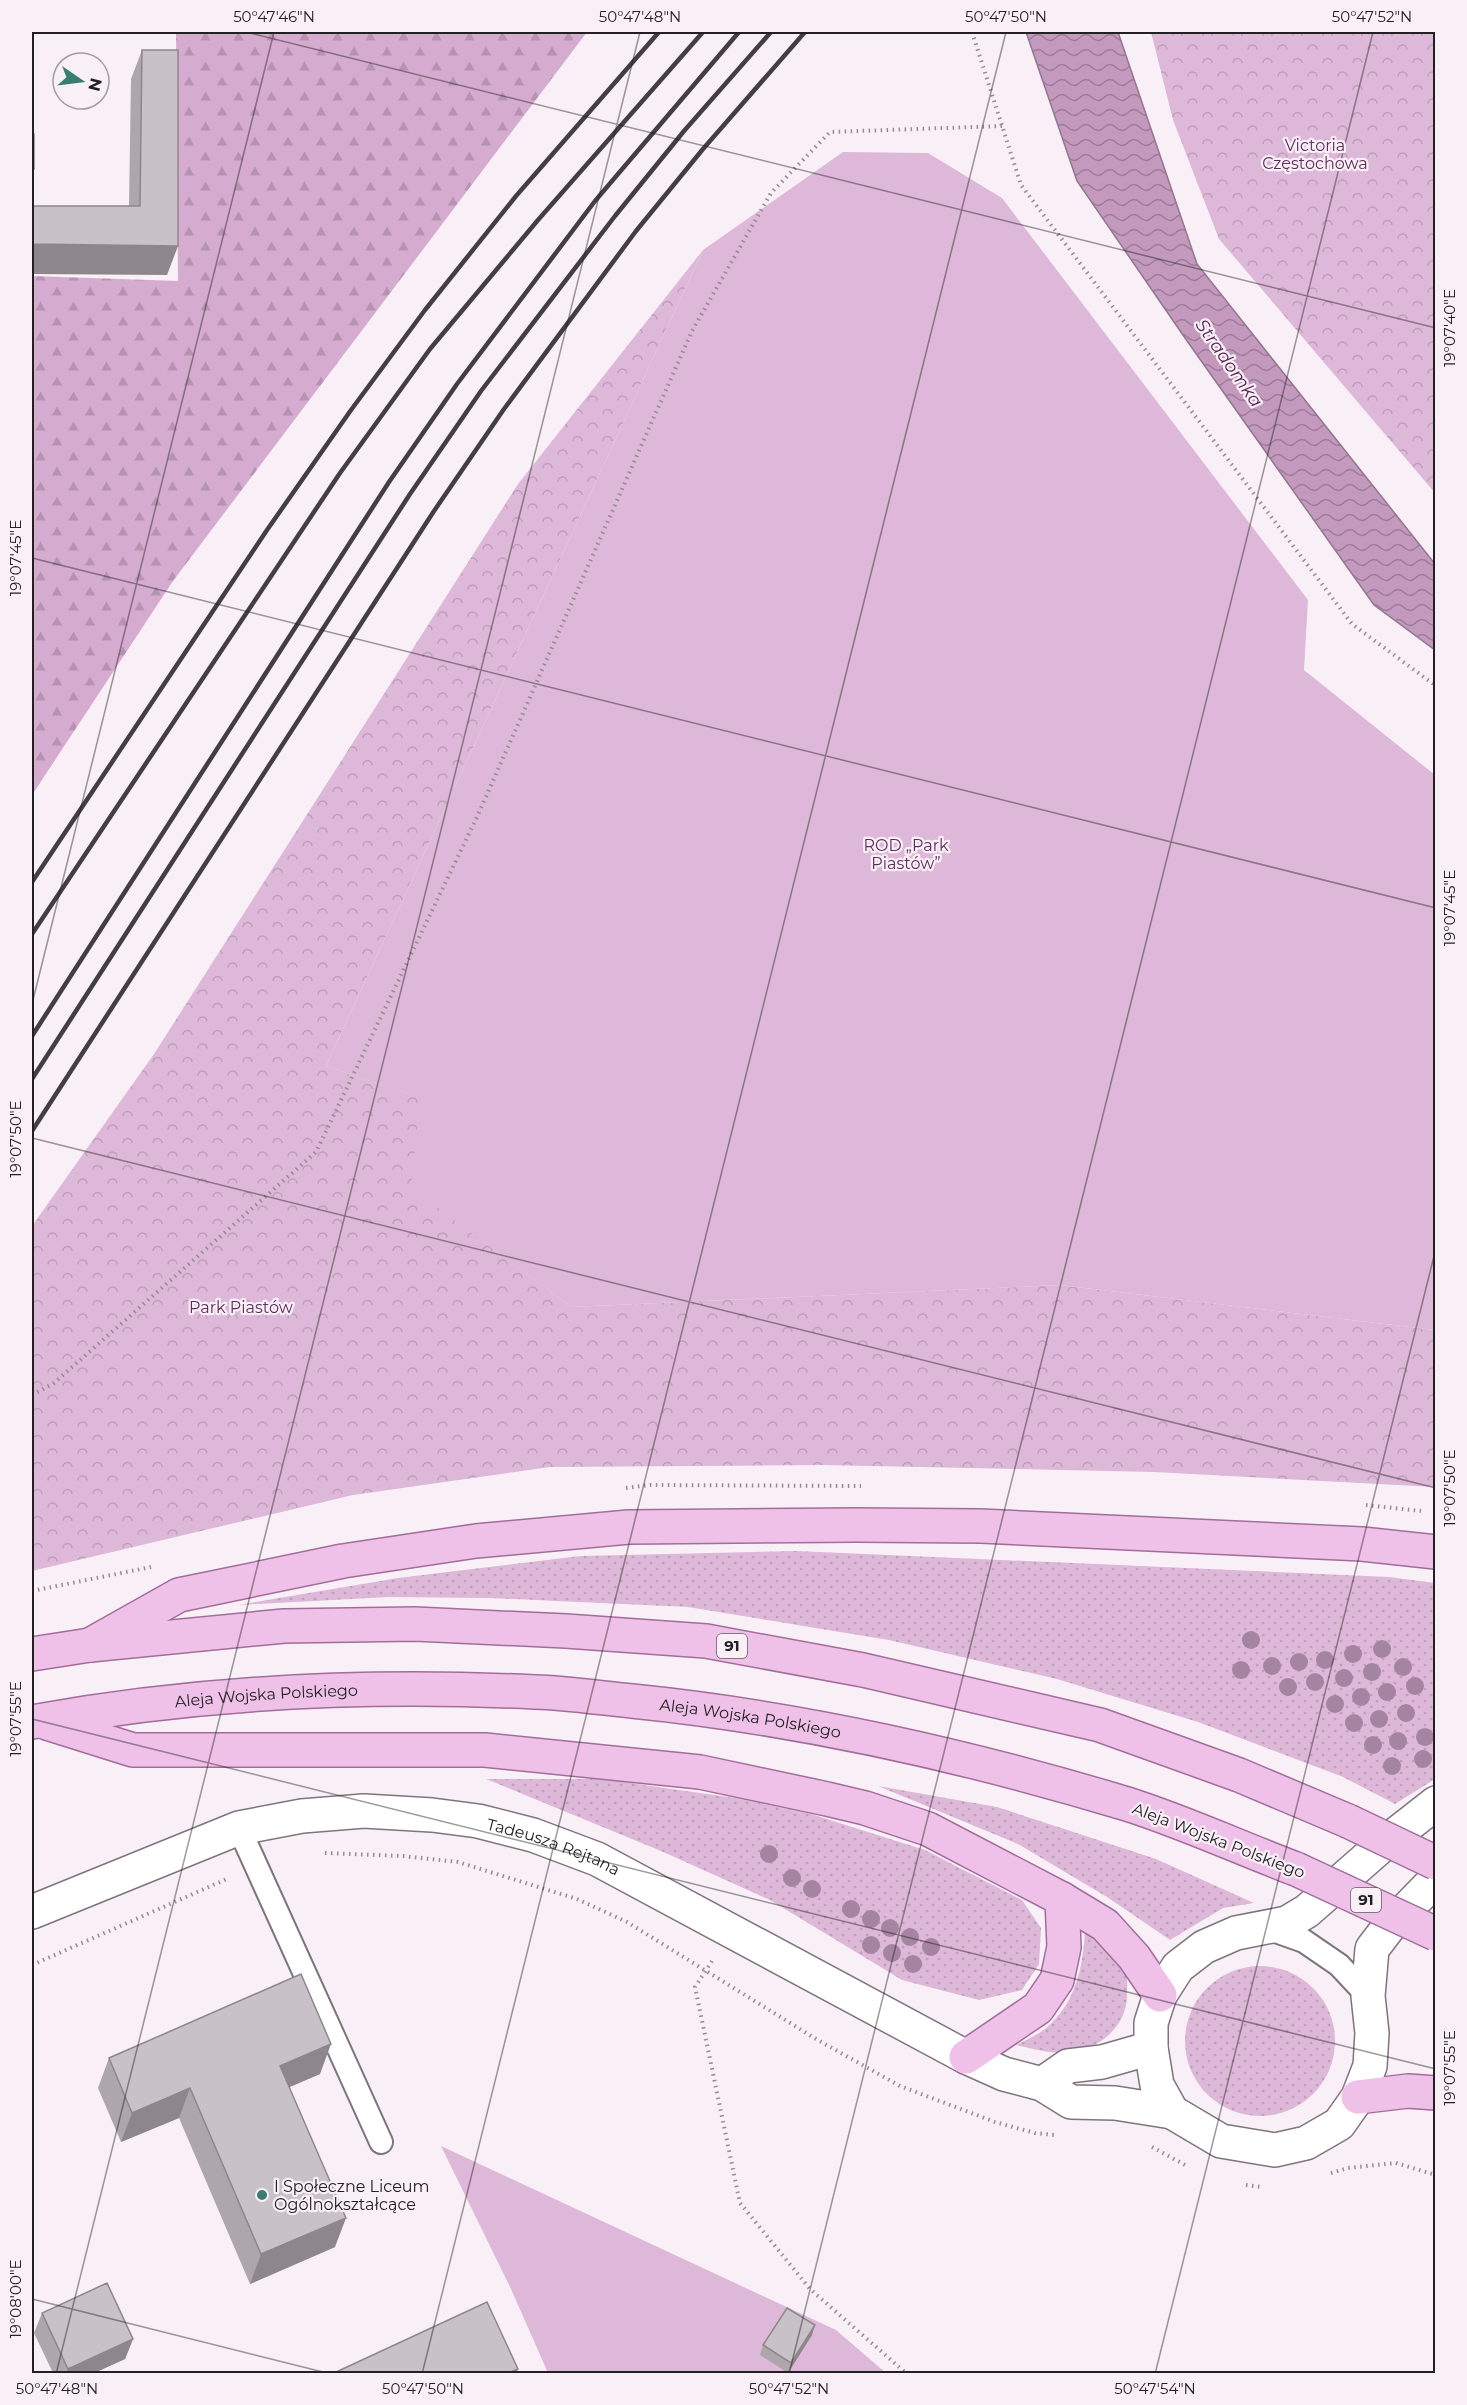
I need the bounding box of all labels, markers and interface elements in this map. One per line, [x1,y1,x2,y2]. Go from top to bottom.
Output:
text: 50°47'46"N [233,7,315,26]
text: 50°47'48"N [599,7,681,26]
text: 50°47'50"N [965,7,1047,26]
text: 50°47'52"N [1332,7,1412,26]
north arrow [51,51,111,111]
text: N [84,76,106,93]
park label: Victoria Częstochowa [1262,136,1368,173]
text: 19°07'40"E [1440,289,1459,367]
water label: Stradomka [1191,315,1267,411]
text: 19°07'45"E [6,520,25,596]
park label: ROD „Park Piastów” [863,836,949,873]
text: 19°07'45"E [1440,870,1459,946]
text: 19°07'50"E [6,1100,25,1178]
park label: Park Piastów [189,1298,293,1317]
text: 19°07'50"E [1440,1449,1459,1527]
road number: 91 [717,1634,747,1658]
text: 19°07'55"E [6,1681,25,1757]
street label: Aleja Wojska Polskiego [174,1681,358,1711]
street label: Aleja Wojska Polskiego [658,1695,843,1742]
street label: Aleja Wojska Polskiego [1130,1799,1308,1882]
street label: Tadeusza Rejtana [485,1815,623,1880]
road number: 91 [1351,1888,1381,1912]
text: 19°07'55"E [1440,2030,1459,2106]
place label: I Społeczne Liceum Ogólnokształcące [274,2177,430,2214]
marker: I Społeczne Liceum Ogólnokształcące [255,2188,269,2202]
text: 19°08'00"E [6,2259,25,2339]
text: 50°47'48"N [16,2379,98,2398]
text: 50°47'50"N [382,2379,464,2398]
text: 50°47'52"N [749,2379,829,2398]
text: 50°47'54"N [1114,2379,1196,2398]

